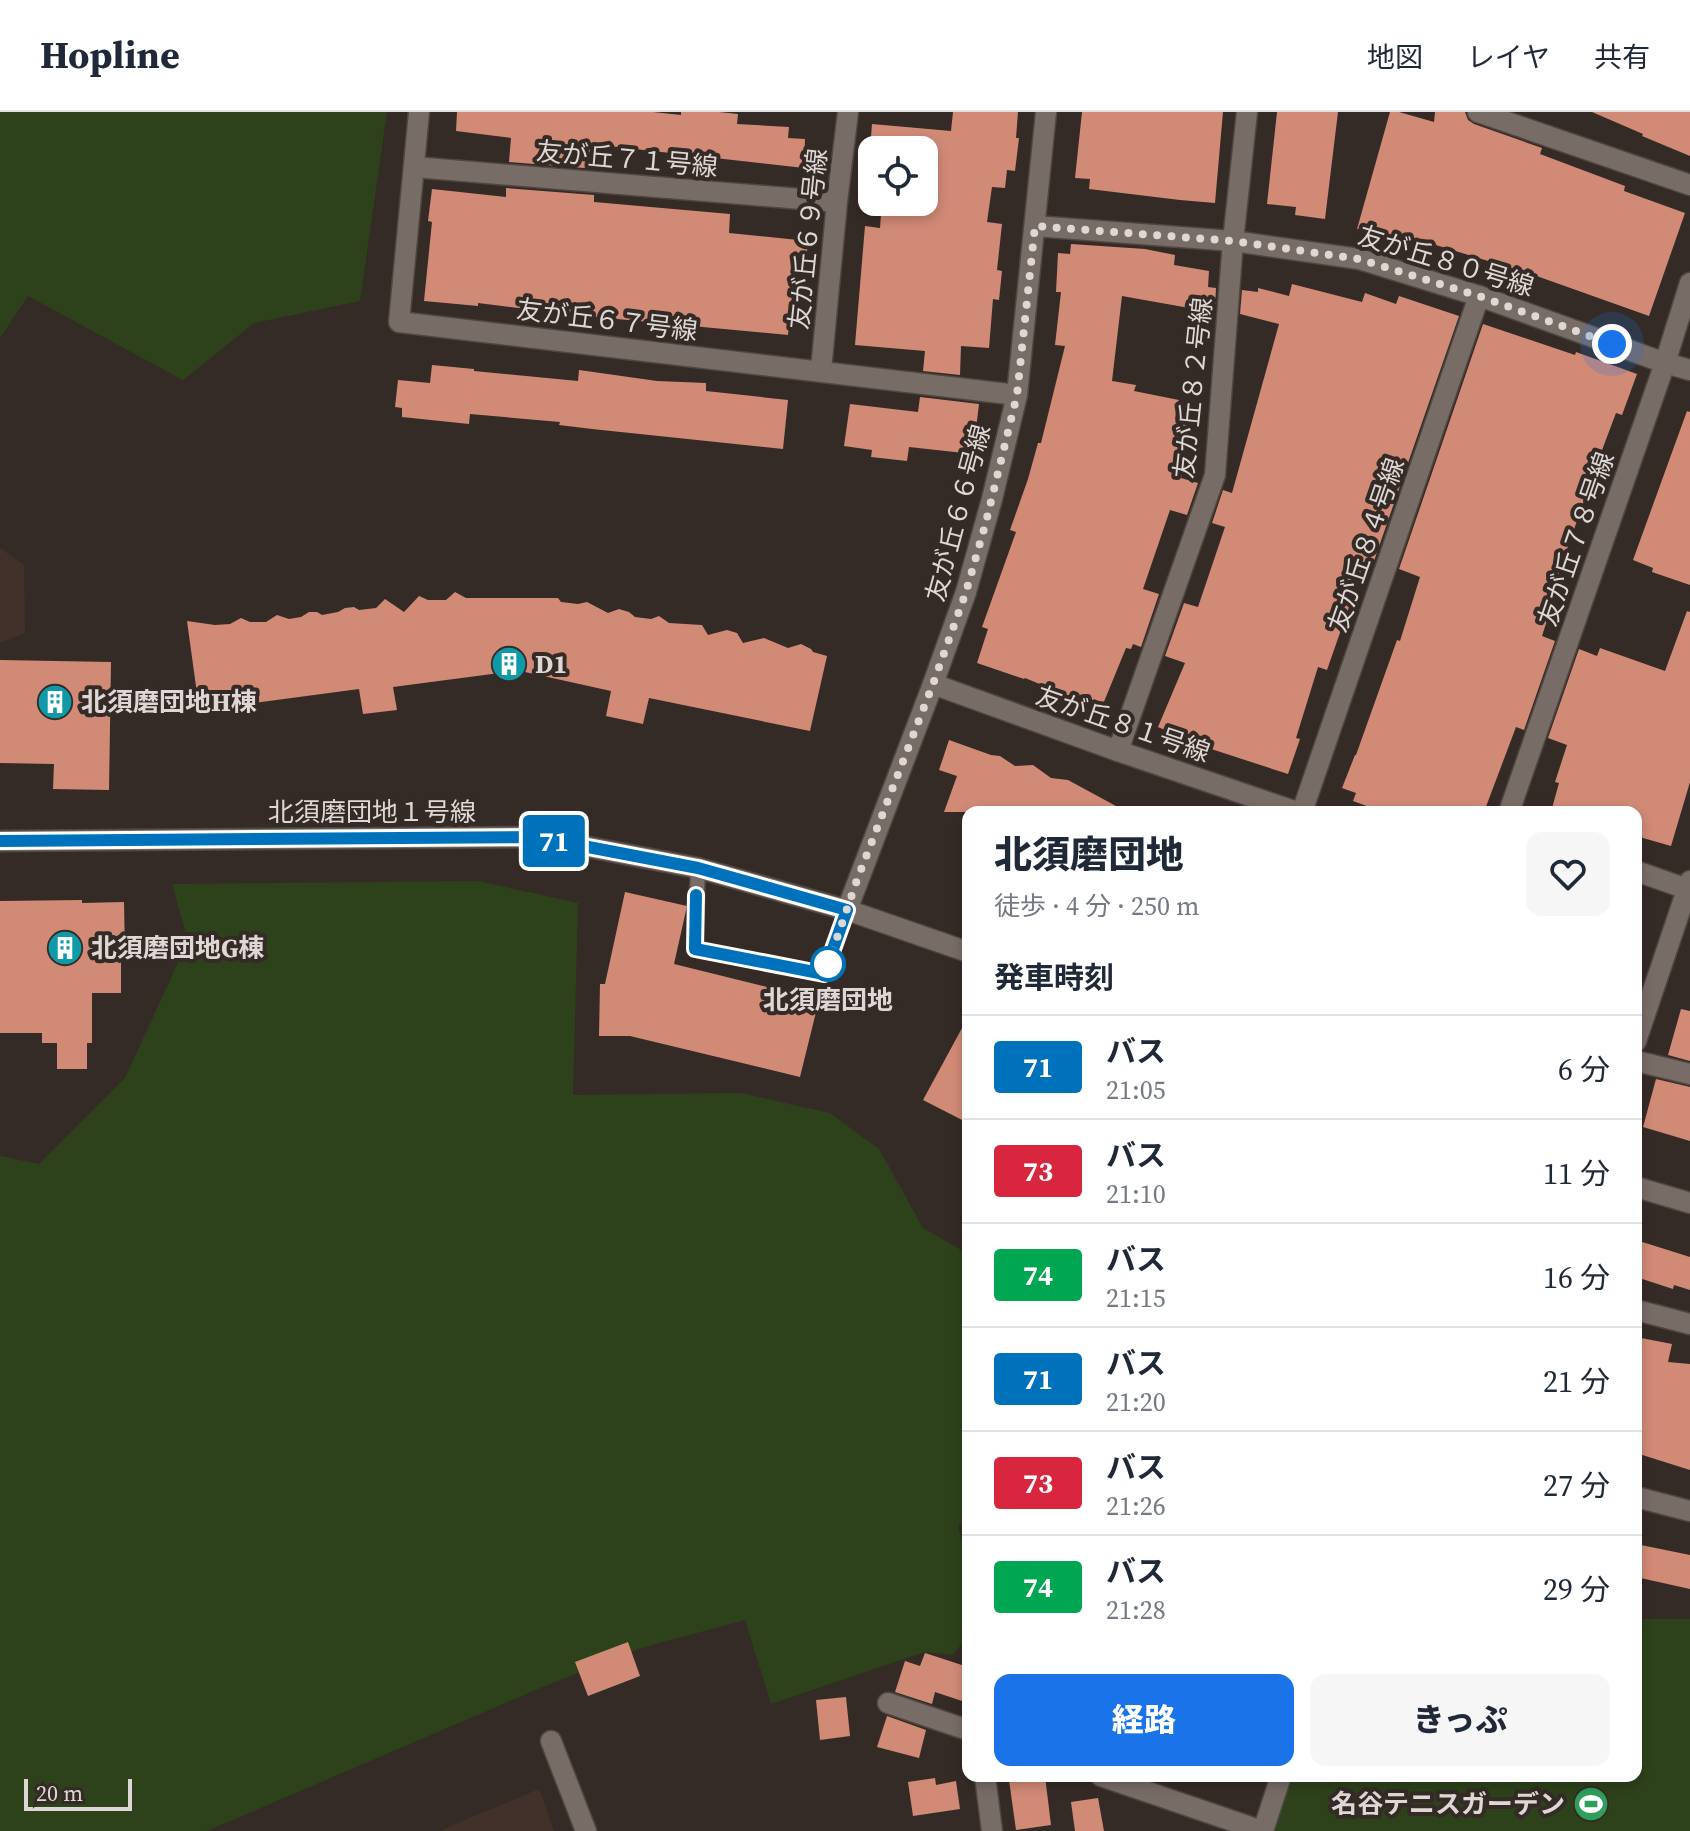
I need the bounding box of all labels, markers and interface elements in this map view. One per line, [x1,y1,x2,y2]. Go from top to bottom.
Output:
text: Hopline [40,29,180,81]
text: 地図 [1367,38,1423,76]
text: レイヤ [1467,38,1550,76]
text: 共有 [1594,38,1650,76]
street label: 友が丘７１号線 [535,133,719,185]
map controls [858,136,938,216]
button: locate [858,136,938,216]
street label: 友が丘６９号線 [781,147,835,331]
street label: 友が丘８０号線 [1354,217,1538,305]
street label: 友が丘６７号線 [514,291,700,349]
street label: 友が丘８２号線 [1166,296,1220,480]
your location [1592,324,1632,364]
street label: 友が丘６６号線 [917,420,999,606]
street label: 友が丘７８号線 [1529,447,1623,631]
street label: 友が丘８４号線 [1319,453,1413,637]
building icon: D1 [490,645,528,683]
place label: D1 [535,646,567,682]
street label: 友が丘８１号線 [1031,677,1215,771]
building icon: 北須磨団地H棟 [36,683,74,721]
place label: 北須磨団地H棟 [81,684,257,720]
street label: 北須磨団地１号線 [268,794,476,830]
line badge: 71 [518,815,590,867]
text: 71 [539,822,569,860]
text: 北須磨団地 [994,829,1184,881]
button: heart [1526,832,1610,916]
text: 徒歩 · 4 分 · 250 m [994,888,1199,924]
building icon: 北須磨団地G棟 [46,929,84,967]
place label: 北須磨団地G棟 [91,930,265,966]
marker: 北須磨団地 [811,947,845,981]
text: 発車時刻 [994,957,1114,998]
place label: 北須磨団地 [763,982,893,1018]
text: バス [1106,1031,1166,1072]
text: 71 [1023,1048,1053,1086]
text: 6 分 [1558,1049,1610,1090]
text: 21:05 [1106,1072,1166,1108]
text: バス [1106,1135,1166,1176]
text: 73 [1023,1152,1053,1190]
text: 11 分 [1543,1153,1610,1194]
text: 21:10 [1106,1176,1166,1212]
text: バス [1106,1239,1166,1280]
text: 74 [1023,1256,1053,1294]
text: 16 分 [1543,1257,1610,1298]
text: 21:15 [1106,1280,1166,1316]
text: バス [1106,1343,1166,1384]
text: 71 [1023,1360,1053,1398]
text: 21 分 [1543,1361,1610,1402]
text: 21:20 [1106,1384,1166,1420]
text: バス [1106,1447,1166,1488]
text: 73 [1023,1464,1053,1502]
text: 27 分 [1543,1465,1610,1506]
text: 21:26 [1106,1488,1166,1524]
text: バス [1106,1551,1166,1592]
text: 74 [1023,1568,1053,1606]
text: 29 分 [1543,1569,1610,1610]
text: 21:28 [1106,1592,1166,1628]
button: 経路 [994,1674,1294,1766]
button: きっぷ [1310,1674,1610,1766]
scale bar [24,1775,132,1811]
text: 20 m [36,1778,83,1808]
sports icon: 名谷テニスガーデン [1572,1785,1610,1823]
place label: 名谷テニスガーデン [1331,1786,1565,1822]

